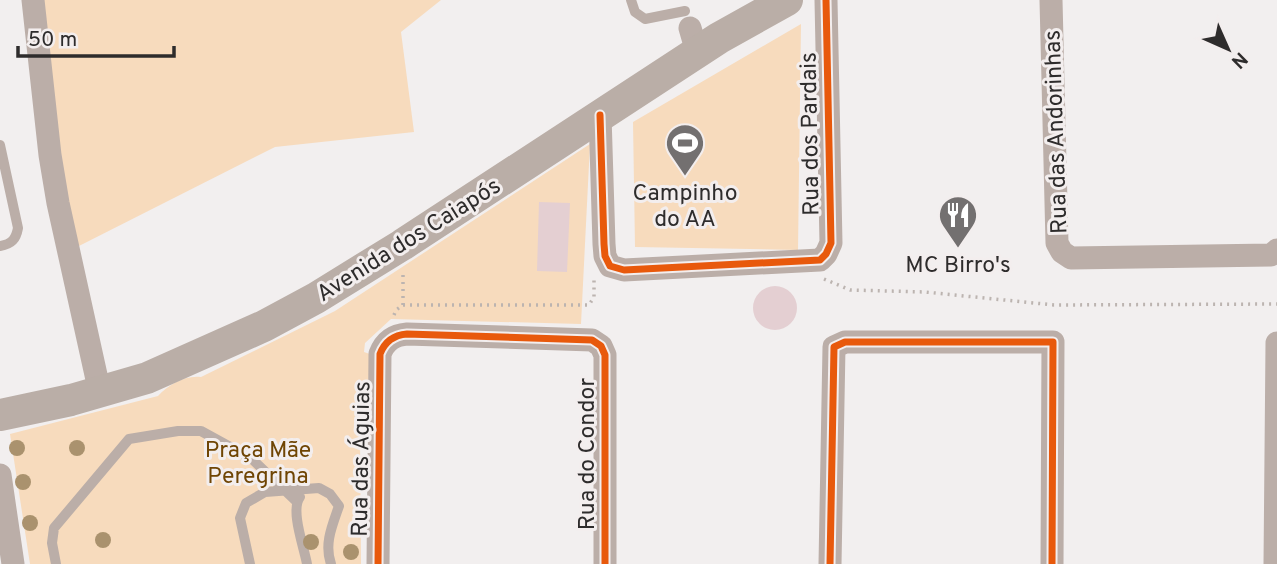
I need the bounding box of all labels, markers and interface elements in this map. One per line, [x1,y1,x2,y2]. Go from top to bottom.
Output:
scale bar [18,14,173,58]
north arrow [1193,14,1263,84]
text: 50 m [28,27,77,54]
street label: Rua das Andorinhas [1039,29,1076,234]
text: N [1225,46,1252,73]
street label: Rua dos Pardais [796,52,827,216]
sports icon: Campinho do AA [664,122,706,177]
street label: Avenida dos Caiapós [312,173,507,310]
place label: Campinho do AA [633,180,737,235]
restaurant icon: MC Birro's [937,194,979,249]
place label: MC Birro's [905,252,1011,281]
street label: Rua do Condor [574,378,603,530]
street label: Rua das Águias [346,381,378,537]
park label: Praça Mãe Peregrina [205,437,311,492]

